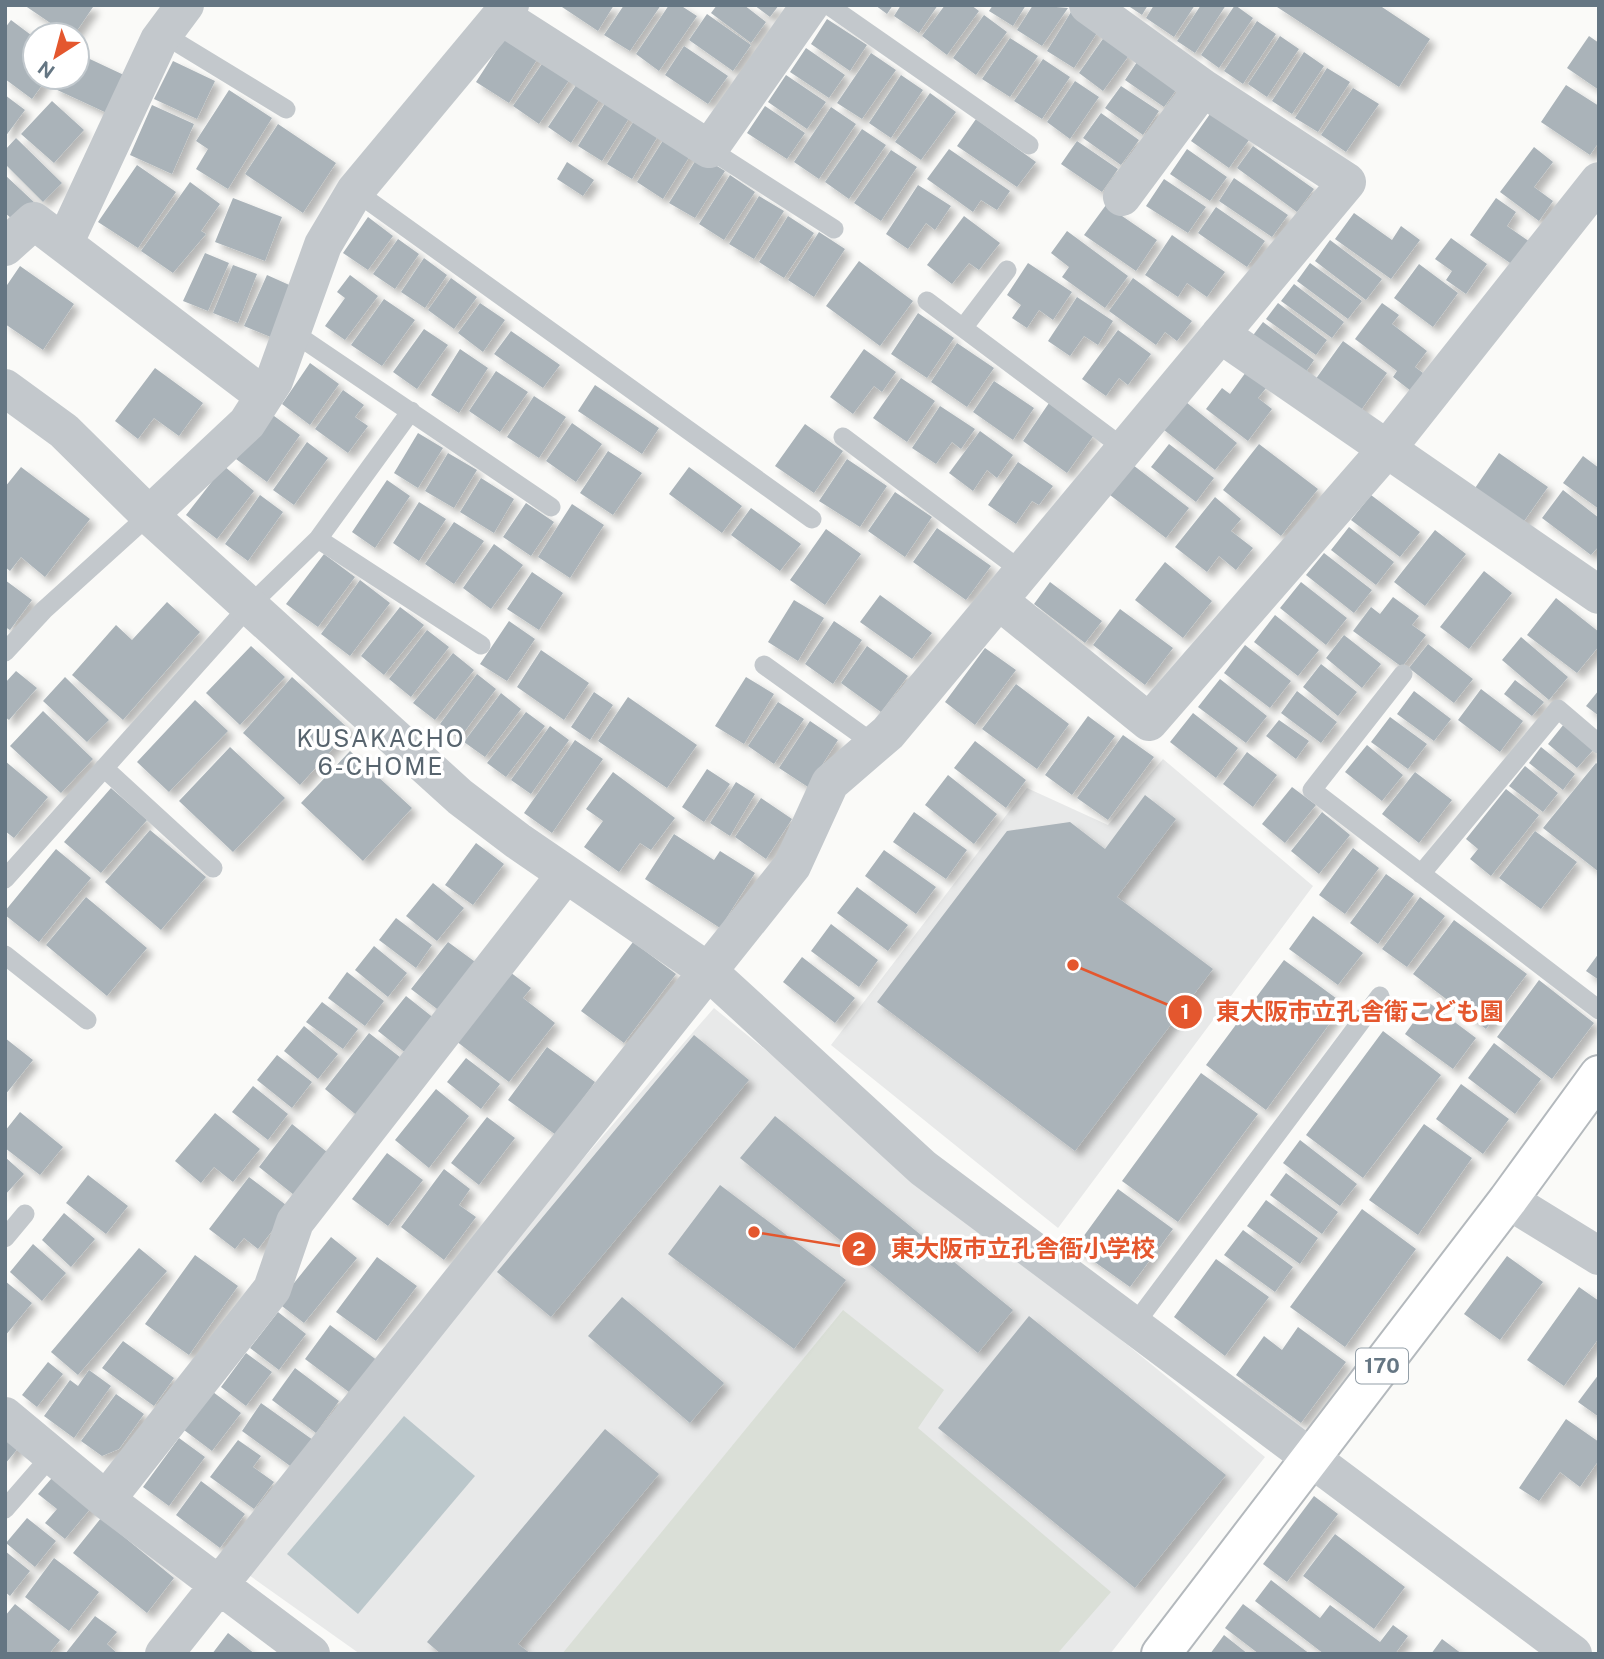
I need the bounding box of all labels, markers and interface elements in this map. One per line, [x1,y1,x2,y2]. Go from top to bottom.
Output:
north arrow [21,21,91,91]
text: N [34,56,58,83]
district label: KUSAKACHO 6-CHOME [297,724,465,780]
callout: 東大阪市立孔舎衛こども園 [1167,990,1518,1035]
text: 東大阪市立孔舎衛こども園 [1216,997,1504,1025]
text: 1 [1181,999,1190,1024]
callout: 東大阪市立孔舎衙小学校 [842,1226,1169,1271]
text: 東大阪市立孔舎衙小学校 [891,1234,1155,1262]
text: 2 [852,1236,866,1261]
road number: 170 [1356,1348,1408,1384]

